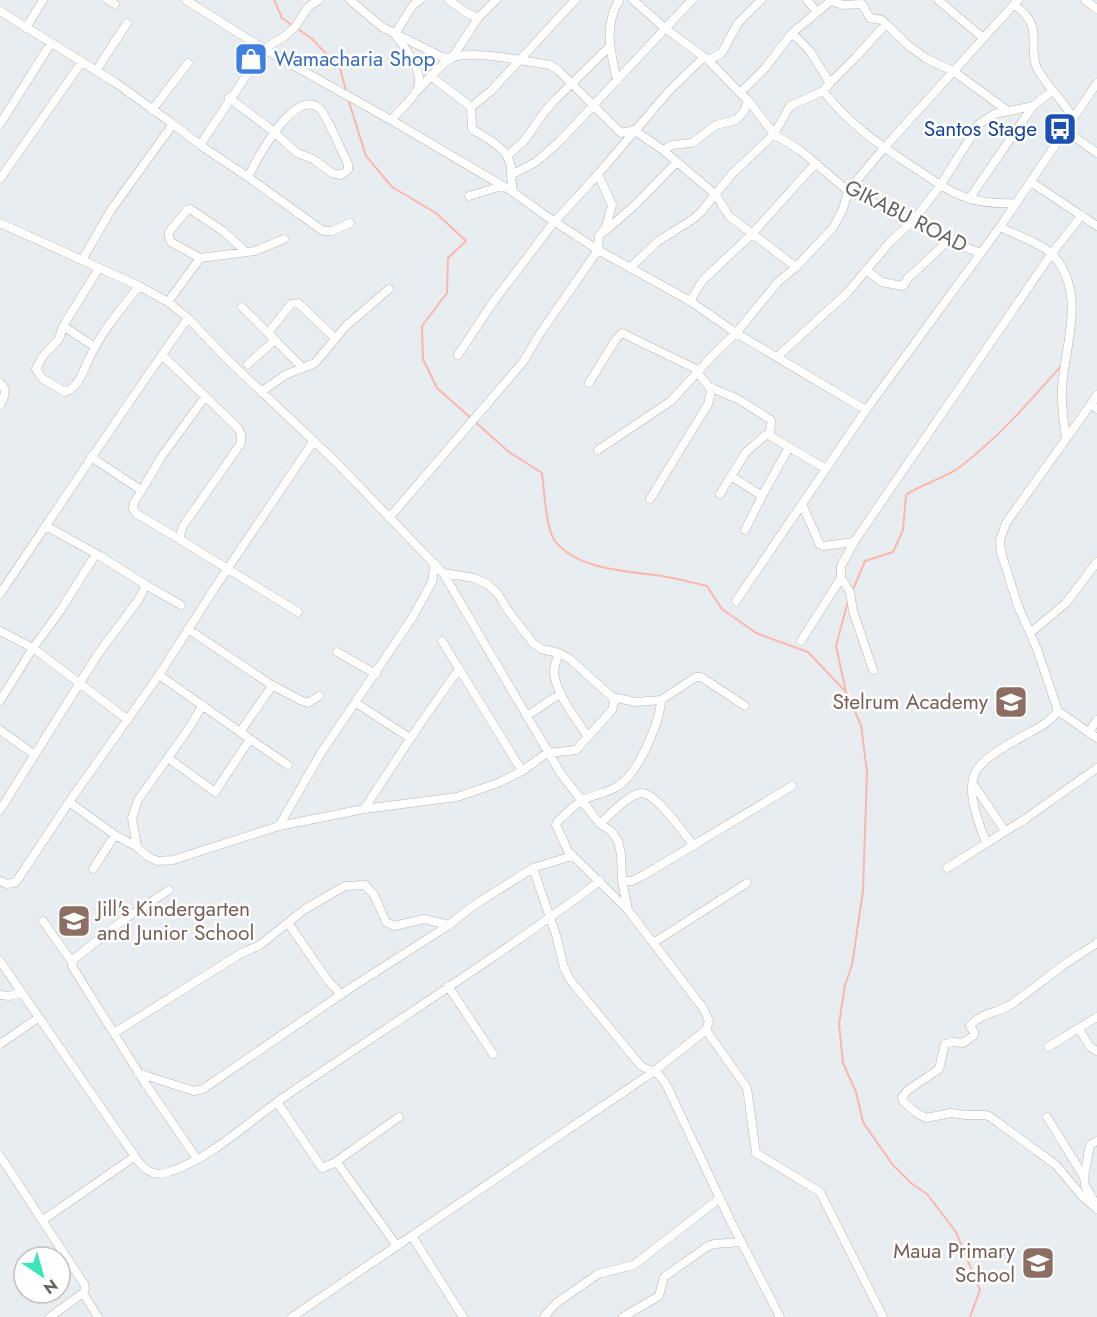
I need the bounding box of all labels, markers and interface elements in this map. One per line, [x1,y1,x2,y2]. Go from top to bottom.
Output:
shop icon: Wamacharia Shop [233,41,269,77]
place label: Wamacharia Shop [274,44,435,74]
bus stop icon: Santos Stage [1042,111,1078,147]
place label: Santos Stage [924,114,1037,144]
street label: GIKABU ROAD [839,172,973,260]
school or university icon: Stelrum Academy [993,684,1029,720]
place label: Stelrum Academy [833,687,989,717]
place label: Jill's Kindergarten and Junior School [94,894,254,948]
school or university icon: Jill's Kindergarten and Junior School [56,903,92,939]
place label: Maua Primary School [893,1236,1016,1290]
north arrow [12,1245,72,1305]
school or university icon: Maua Primary School [1020,1245,1056,1281]
text: N [39,1274,62,1300]

